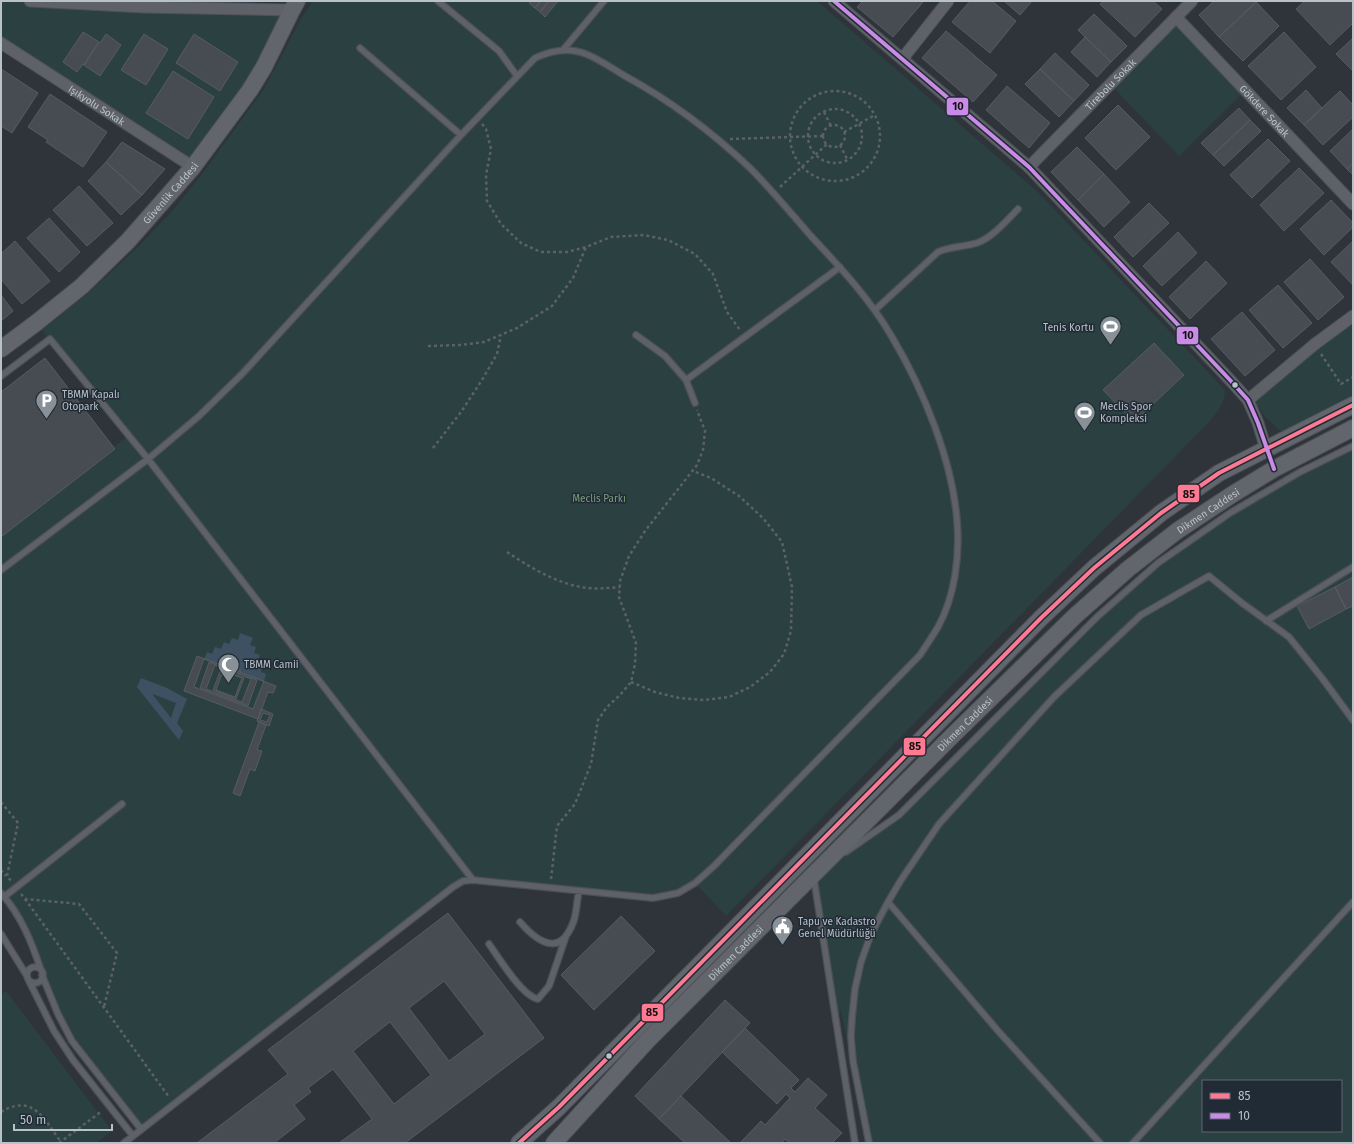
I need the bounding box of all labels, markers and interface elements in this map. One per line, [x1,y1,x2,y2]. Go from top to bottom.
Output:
street label: Tirebolu Sokak [1083,56,1139,113]
street label: Işıkyolu Sokak [66,83,127,129]
street label: Gökdere Sokak [1237,83,1292,141]
line badge: 10 [946,97,969,116]
text: 10 [952,100,964,113]
street label: Güvenlik Caddesi [141,160,201,227]
sports icon: Tenis Kortu [1097,314,1123,347]
place label: Tenis Kortu [1043,322,1094,334]
line badge: 10 [1176,326,1199,345]
text: 10 [1182,329,1194,342]
unlabelled marker [1230,380,1240,390]
parking icon: TBMM Kapalı Otopark [34,387,60,420]
place label: TBMM Kapalı Otopark [62,389,120,413]
sports icon: Meclis Spor Kompleksi [1072,399,1098,432]
place label: Meclis Spor Kompleksi [1100,401,1152,425]
line badge: 85 [1177,484,1200,503]
street label: Dikmen Caddesi [1175,486,1242,537]
text: 85 [1183,488,1195,501]
park label: Meclis Parkı [572,493,626,505]
mosque icon: TBMM Camii [216,651,242,684]
place label: TBMM Camii [244,659,299,671]
street label: Dikmen Caddesi [935,695,996,754]
line badge: 85 [903,737,926,756]
text: 85 [909,740,921,753]
public building icon: Tapu ve Kadastro Genel Müdürlüğü [769,914,795,947]
place label: Tapu ve Kadastro Genel Müdürlüğü [798,916,876,940]
street label: Dikmen Caddesi [706,923,766,983]
line badge: 85 [641,1003,664,1022]
text: 85 [646,1006,658,1019]
unlabelled marker [604,1051,614,1061]
legend [1202,1080,1342,1132]
text: 85 [1238,1089,1251,1103]
scale bar [14,1106,112,1132]
text: 10 [1238,1109,1250,1123]
text: 50 m [20,1113,46,1127]

